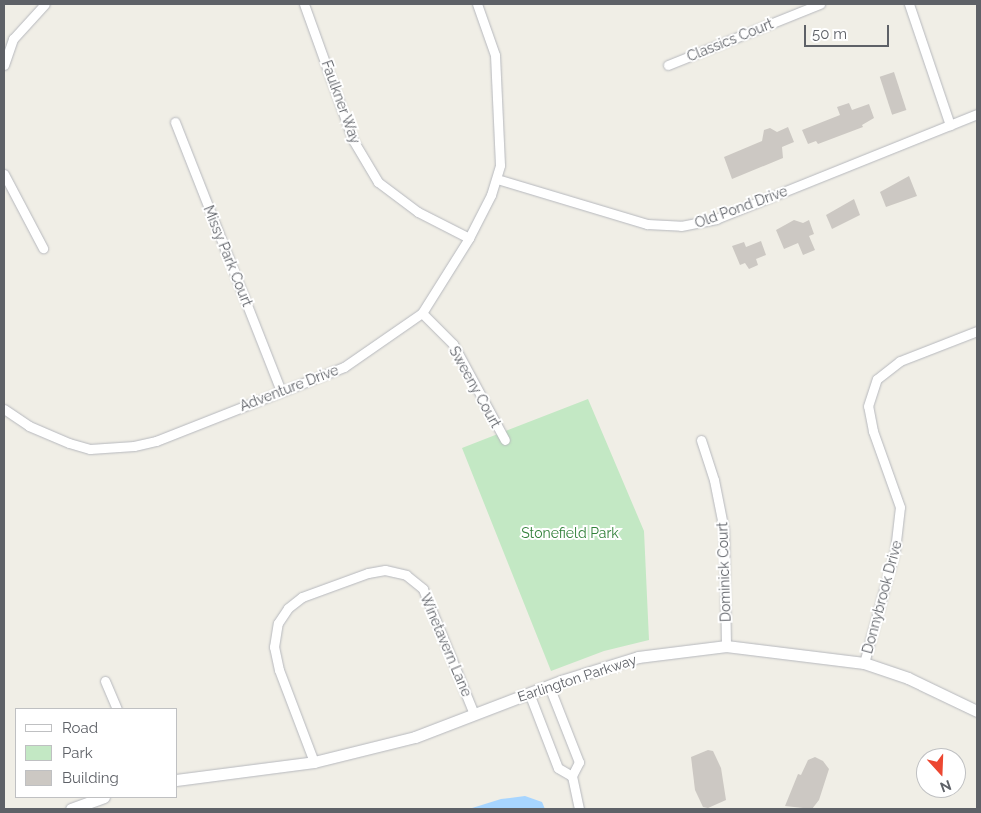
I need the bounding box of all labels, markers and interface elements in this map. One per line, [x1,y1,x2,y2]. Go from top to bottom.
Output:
street label: Classics Court [684,15,776,65]
scale bar [806,15,891,47]
text: 50 m [812,25,847,43]
street label: Faulkner Way [318,58,364,146]
street label: Old Pond Drive [692,182,790,232]
street label: Missy Park Court [200,203,256,309]
street label: Sweeny Court [446,343,504,431]
street label: Adventure Drive [237,361,341,415]
street label: Dominick Court [714,522,734,622]
park label: Stonefield Park [521,525,619,541]
street label: Donnybrook Drive [859,539,905,655]
street label: Winetavern Lane [417,591,475,699]
street label: Earlington Parkway [515,651,639,705]
legend [15,708,178,798]
text: Road [62,719,98,737]
text: Park [62,744,93,762]
north arrow [916,748,966,798]
text: Building [62,769,119,787]
text: N [938,777,954,796]

